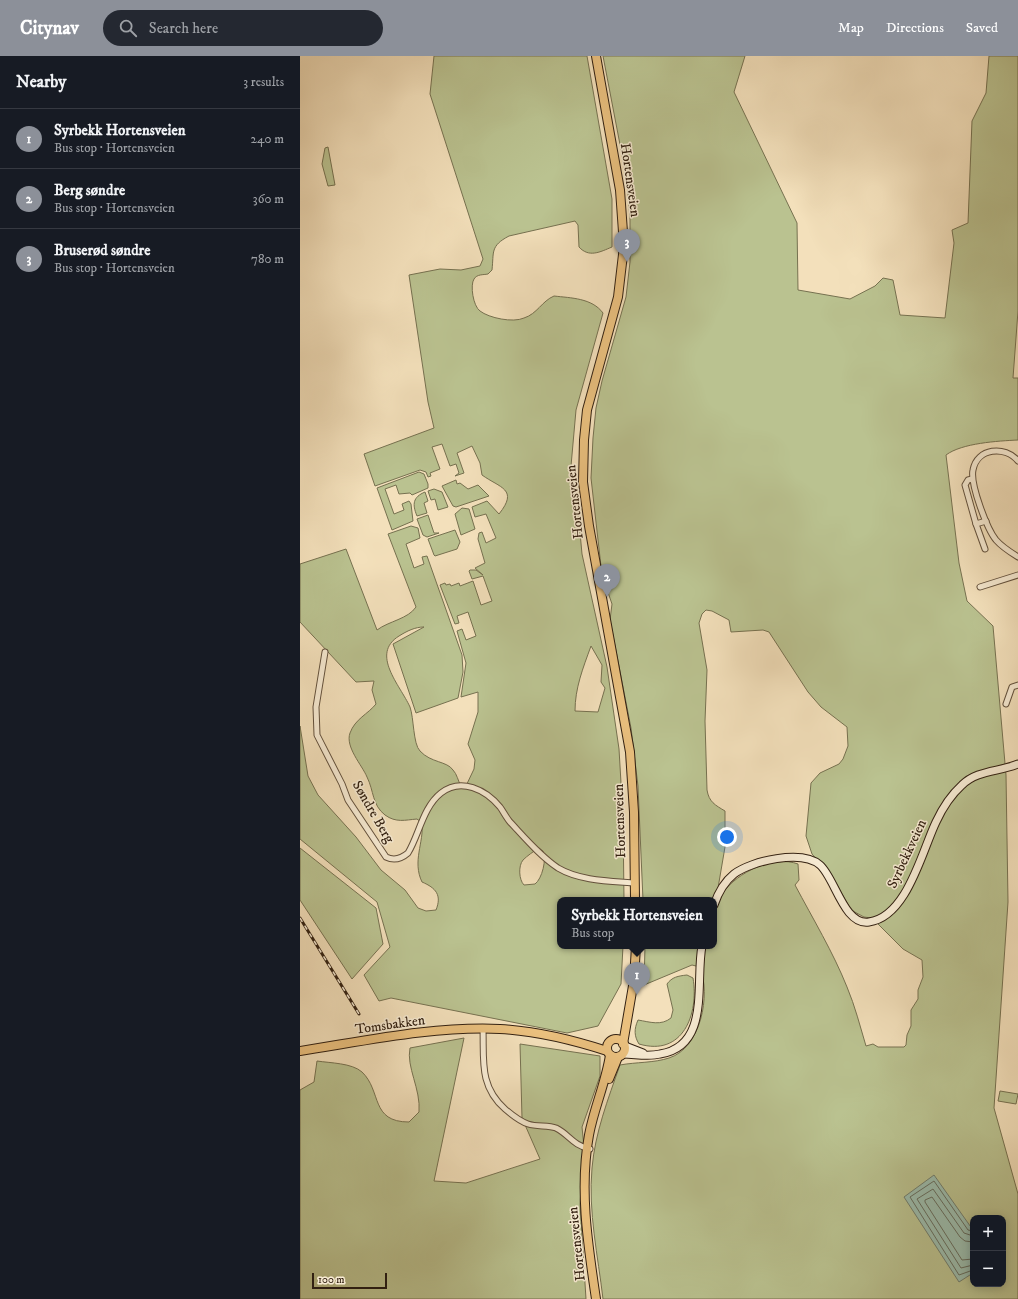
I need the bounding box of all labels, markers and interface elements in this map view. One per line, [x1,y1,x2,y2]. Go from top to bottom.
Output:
search box [103,10,383,46]
text: Citynav [20,17,79,40]
icon: search [117,17,139,39]
text: Search here [149,19,218,38]
text: Map [838,19,864,37]
text: Directions [886,19,944,37]
text: Saved [966,19,998,37]
text: Nearby [16,71,66,93]
text: 3 results [243,74,284,90]
text: Syrbekk Hortensveien [54,121,185,140]
text: 1 [27,131,31,147]
text: 240 m [251,131,284,147]
text: Bus stop · Hortensveien [54,140,175,156]
street label: Hortensveien [616,142,644,219]
text: Berg søndre [54,181,125,200]
text: 2 [26,191,32,207]
text: 360 m [253,191,284,207]
text: Bus stop · Hortensveien [54,200,175,216]
pin: 3 [614,229,640,262]
text: Bruserød søndre [54,241,150,260]
text: 3 [27,251,31,267]
text: 780 m [251,251,284,267]
text: Bus stop · Hortensveien [54,260,175,276]
street label: Hortensveien [562,463,588,540]
pin: 2 [594,564,620,597]
street label: Søndre Berg [348,778,398,847]
street label: Hortensveien [610,783,630,859]
street label: Syrbekkveien [883,816,931,891]
your location [717,827,737,847]
popup [557,897,717,949]
text: Syrbekk Hortensveien [571,906,703,925]
text: Bus stop [571,925,614,941]
pin: 1 [624,962,650,995]
street label: Tomsbakken [354,1011,427,1039]
street label: Hortensveien [564,1205,590,1282]
map controls [970,1215,1006,1287]
button: + [970,1215,1006,1251]
button: − [970,1251,1006,1287]
scale bar [312,1271,387,1290]
text: 100 m [318,1273,344,1287]

